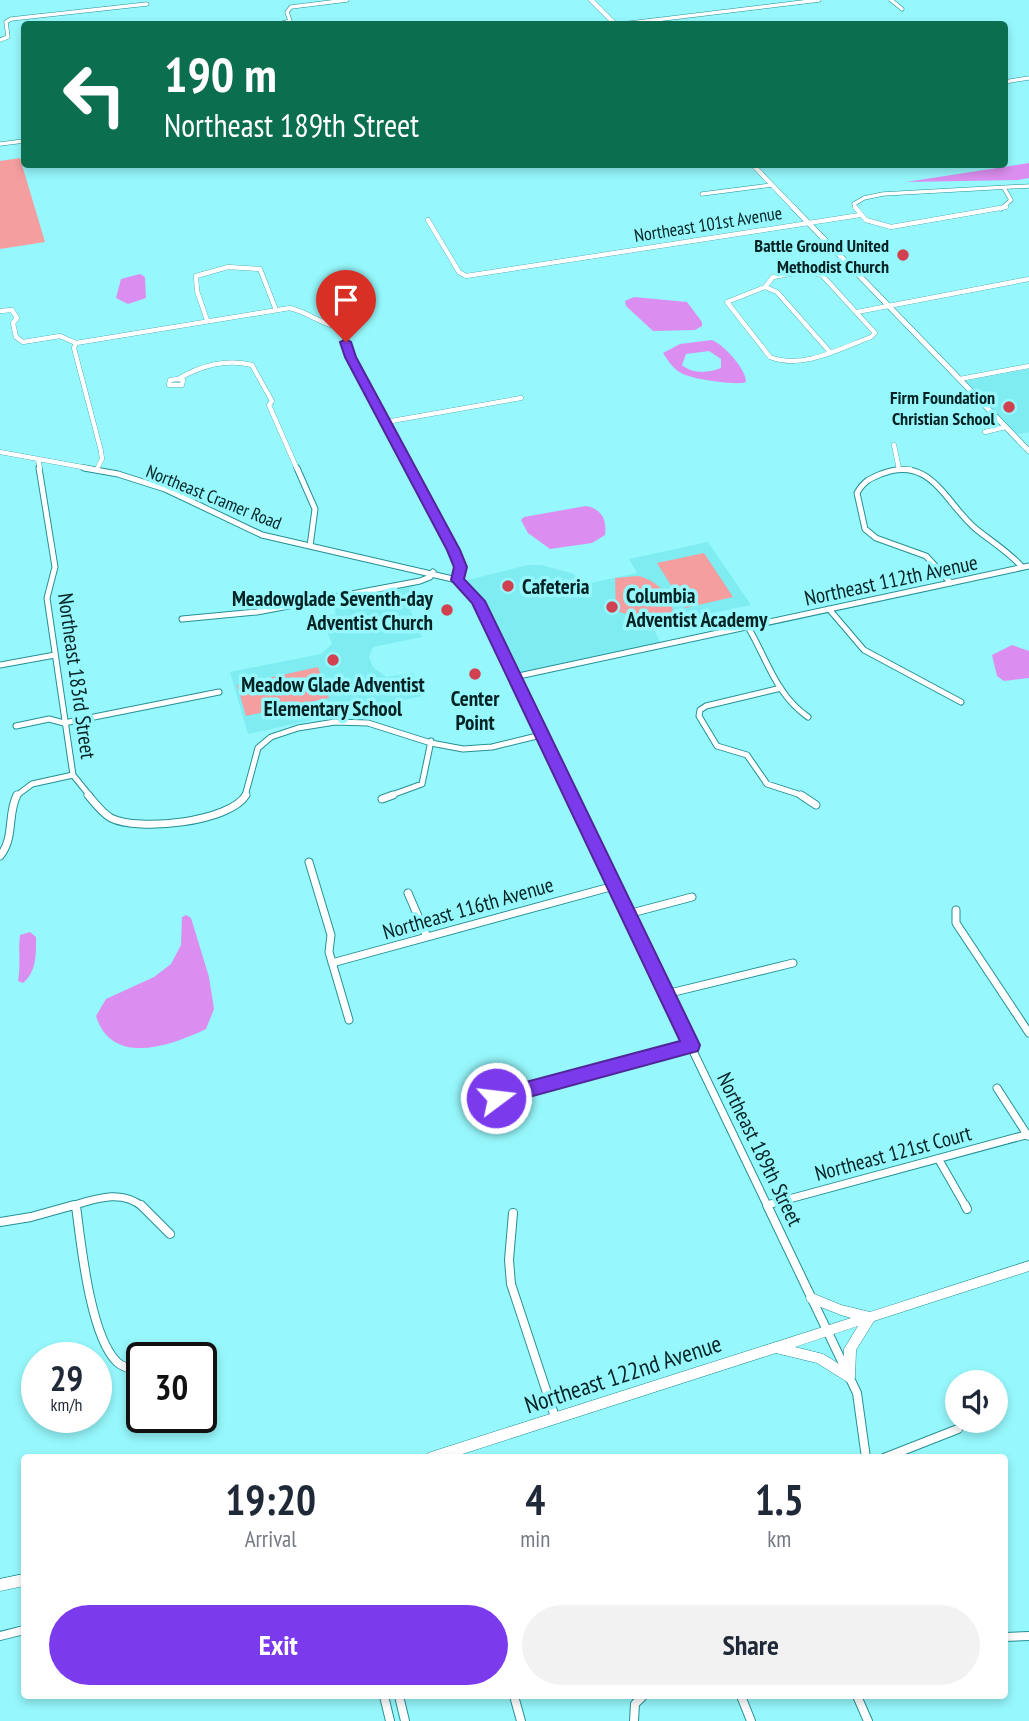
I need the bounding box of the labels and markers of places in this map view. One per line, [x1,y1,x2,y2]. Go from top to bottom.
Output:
place label: Battle Ground United Methodist Church [754,234,889,278]
marker: Battle Ground United Methodist Church [895,247,911,263]
pin [316,270,376,342]
place label: Firm Foundation Christian School [890,386,996,430]
marker: Firm Foundation Christian School [1001,399,1017,415]
place label: Cafeteria [522,573,590,600]
marker: Cafeteria [500,578,516,594]
place label: Columbia Adventist Academy [625,582,768,633]
place label: Meadowglade Seventh-day Adventist Church [232,585,434,636]
marker: Columbia Adventist Academy [604,599,620,615]
marker: Meadowglade Seventh-day Adventist Church [439,602,455,618]
marker: Meadow Glade Adventist Elementary School [325,652,341,668]
marker: Center Point [467,666,483,682]
place label: Meadow Glade Adventist Elementary School [241,671,425,722]
place label: Center Point [451,685,500,736]

